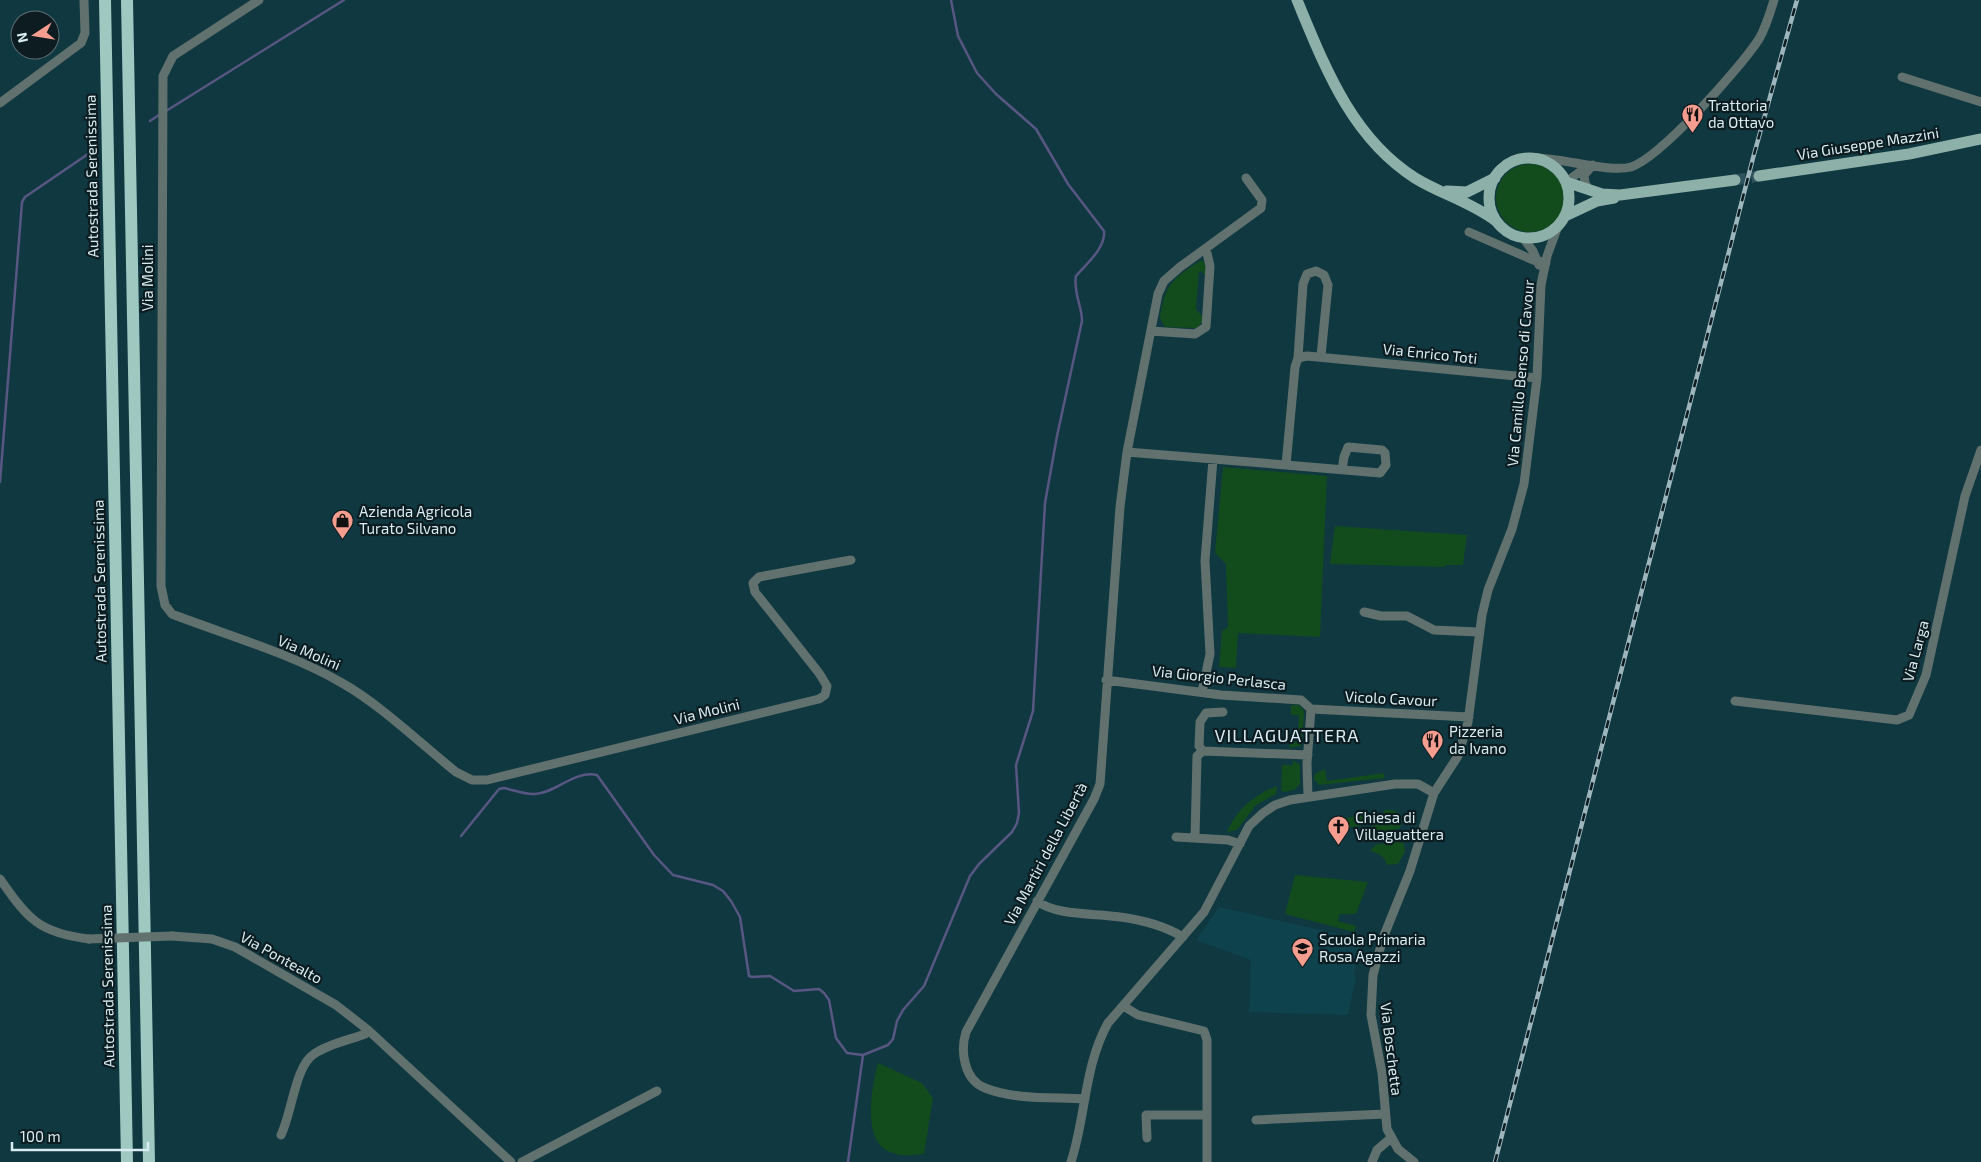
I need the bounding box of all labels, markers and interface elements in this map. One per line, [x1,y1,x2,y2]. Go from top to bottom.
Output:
north arrow [10,10,60,60]
text: N [12,31,31,45]
street label: Autostrada Serenissima [81,94,101,258]
place label: Trattoria da Ottavo [1708,96,1774,131]
restaurant icon: Trattoria da Ottavo [1680,103,1704,134]
street label: Via Giuseppe Mazzini [1796,123,1940,163]
street label: Via Molini [138,245,156,311]
street label: Via Camillo Benso di Cavour [1503,279,1537,467]
street label: Via Enrico Toti [1382,339,1478,367]
street label: Autostrada Serenissima [89,499,109,663]
place label: Azienda Agricola Turato Silvano [359,502,472,537]
shop icon: Azienda Agricola Turato Silvano [331,509,355,540]
street label: Via Larga [1898,618,1932,683]
street label: Via Molini [275,631,344,673]
street label: Via Giorgio Perlasca [1151,661,1287,693]
street label: Vicolo Cavour [1344,687,1438,709]
street label: Via Molini [672,694,741,728]
place label: Pizzeria da Ivano [1449,722,1506,757]
district label: VILLAGUATTERA [1215,724,1359,746]
restaurant icon: Pizzeria da Ivano [1421,729,1445,760]
street label: Via Martiri della Libertà [1000,779,1091,928]
place label: Chiesa di Villaguattera [1355,808,1444,843]
church icon: Chiesa di Villaguattera [1327,815,1351,846]
street label: Autostrada Serenissima [97,904,117,1068]
street label: Via Pontealto [237,927,326,987]
place label: Scuola Primaria Rosa Agazzi [1319,930,1426,965]
school or university icon: Scuola Primaria Rosa Agazzi [1291,937,1315,968]
street label: Via Boschetta [1377,1001,1407,1096]
scale bar [12,1120,149,1152]
text: 100 m [20,1127,61,1145]

